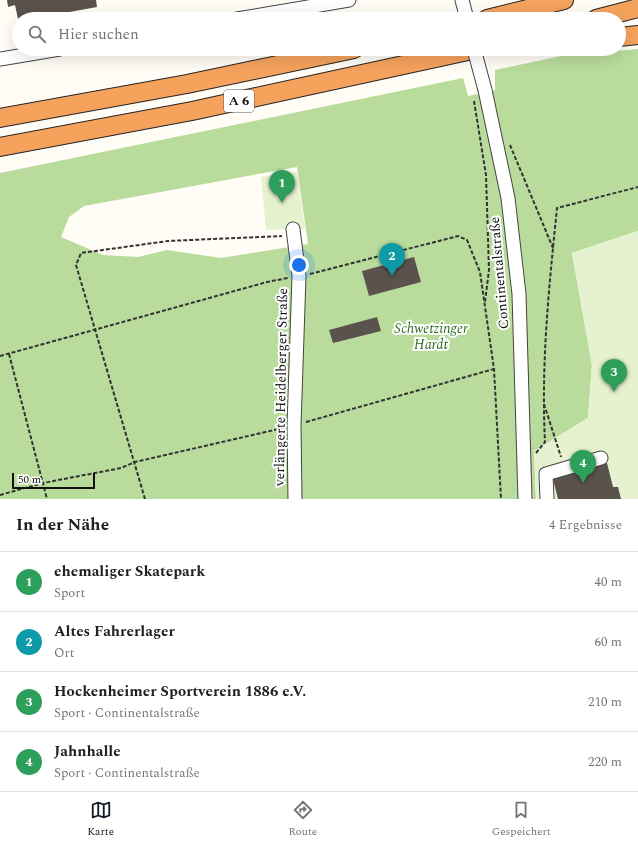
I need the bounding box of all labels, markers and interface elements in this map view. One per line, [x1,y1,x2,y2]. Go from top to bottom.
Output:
search box [12,12,626,56]
icon: search [26,23,48,45]
text: Hier suchen [58,23,139,46]
road number: A 6 [224,90,254,112]
pin: 1 [269,170,295,203]
street label: Continentalstraße [484,216,514,330]
pin: 2 [379,243,405,276]
your location [289,255,309,275]
street label: verlängerte Heidelberger Straße [269,287,293,487]
park label: Schwetzinger Hardt [394,318,468,355]
pin: 3 [601,359,627,392]
pin: 4 [570,450,596,483]
scale bar [12,471,95,490]
text: 50 m [18,471,41,488]
text: In der Nähe [16,512,109,538]
text: 4 Ergebnisse [549,515,622,535]
text: ehemaliger Skatepark [54,560,205,583]
text: 1 [25,572,33,592]
text: 40 m [595,572,622,592]
text: Sport [54,583,85,603]
text: Altes Fahrerlager [54,620,175,643]
text: 2 [25,632,33,652]
text: 60 m [595,632,622,652]
text: Ort [54,643,74,663]
text: Hockenheimer Sportverein 1886 e.V. [54,680,306,703]
text: 3 [25,692,33,712]
text: 210 m [588,692,622,712]
text: Sport · Continentalstraße [54,703,200,723]
text: Jahnhalle [54,740,121,763]
text: 4 [25,752,33,772]
text: 220 m [588,752,622,772]
text: Sport · Continentalstraße [54,763,200,783]
tab: Karte [87,799,114,840]
tab: Route [289,799,317,840]
tab: Gespeichert [492,799,551,840]

